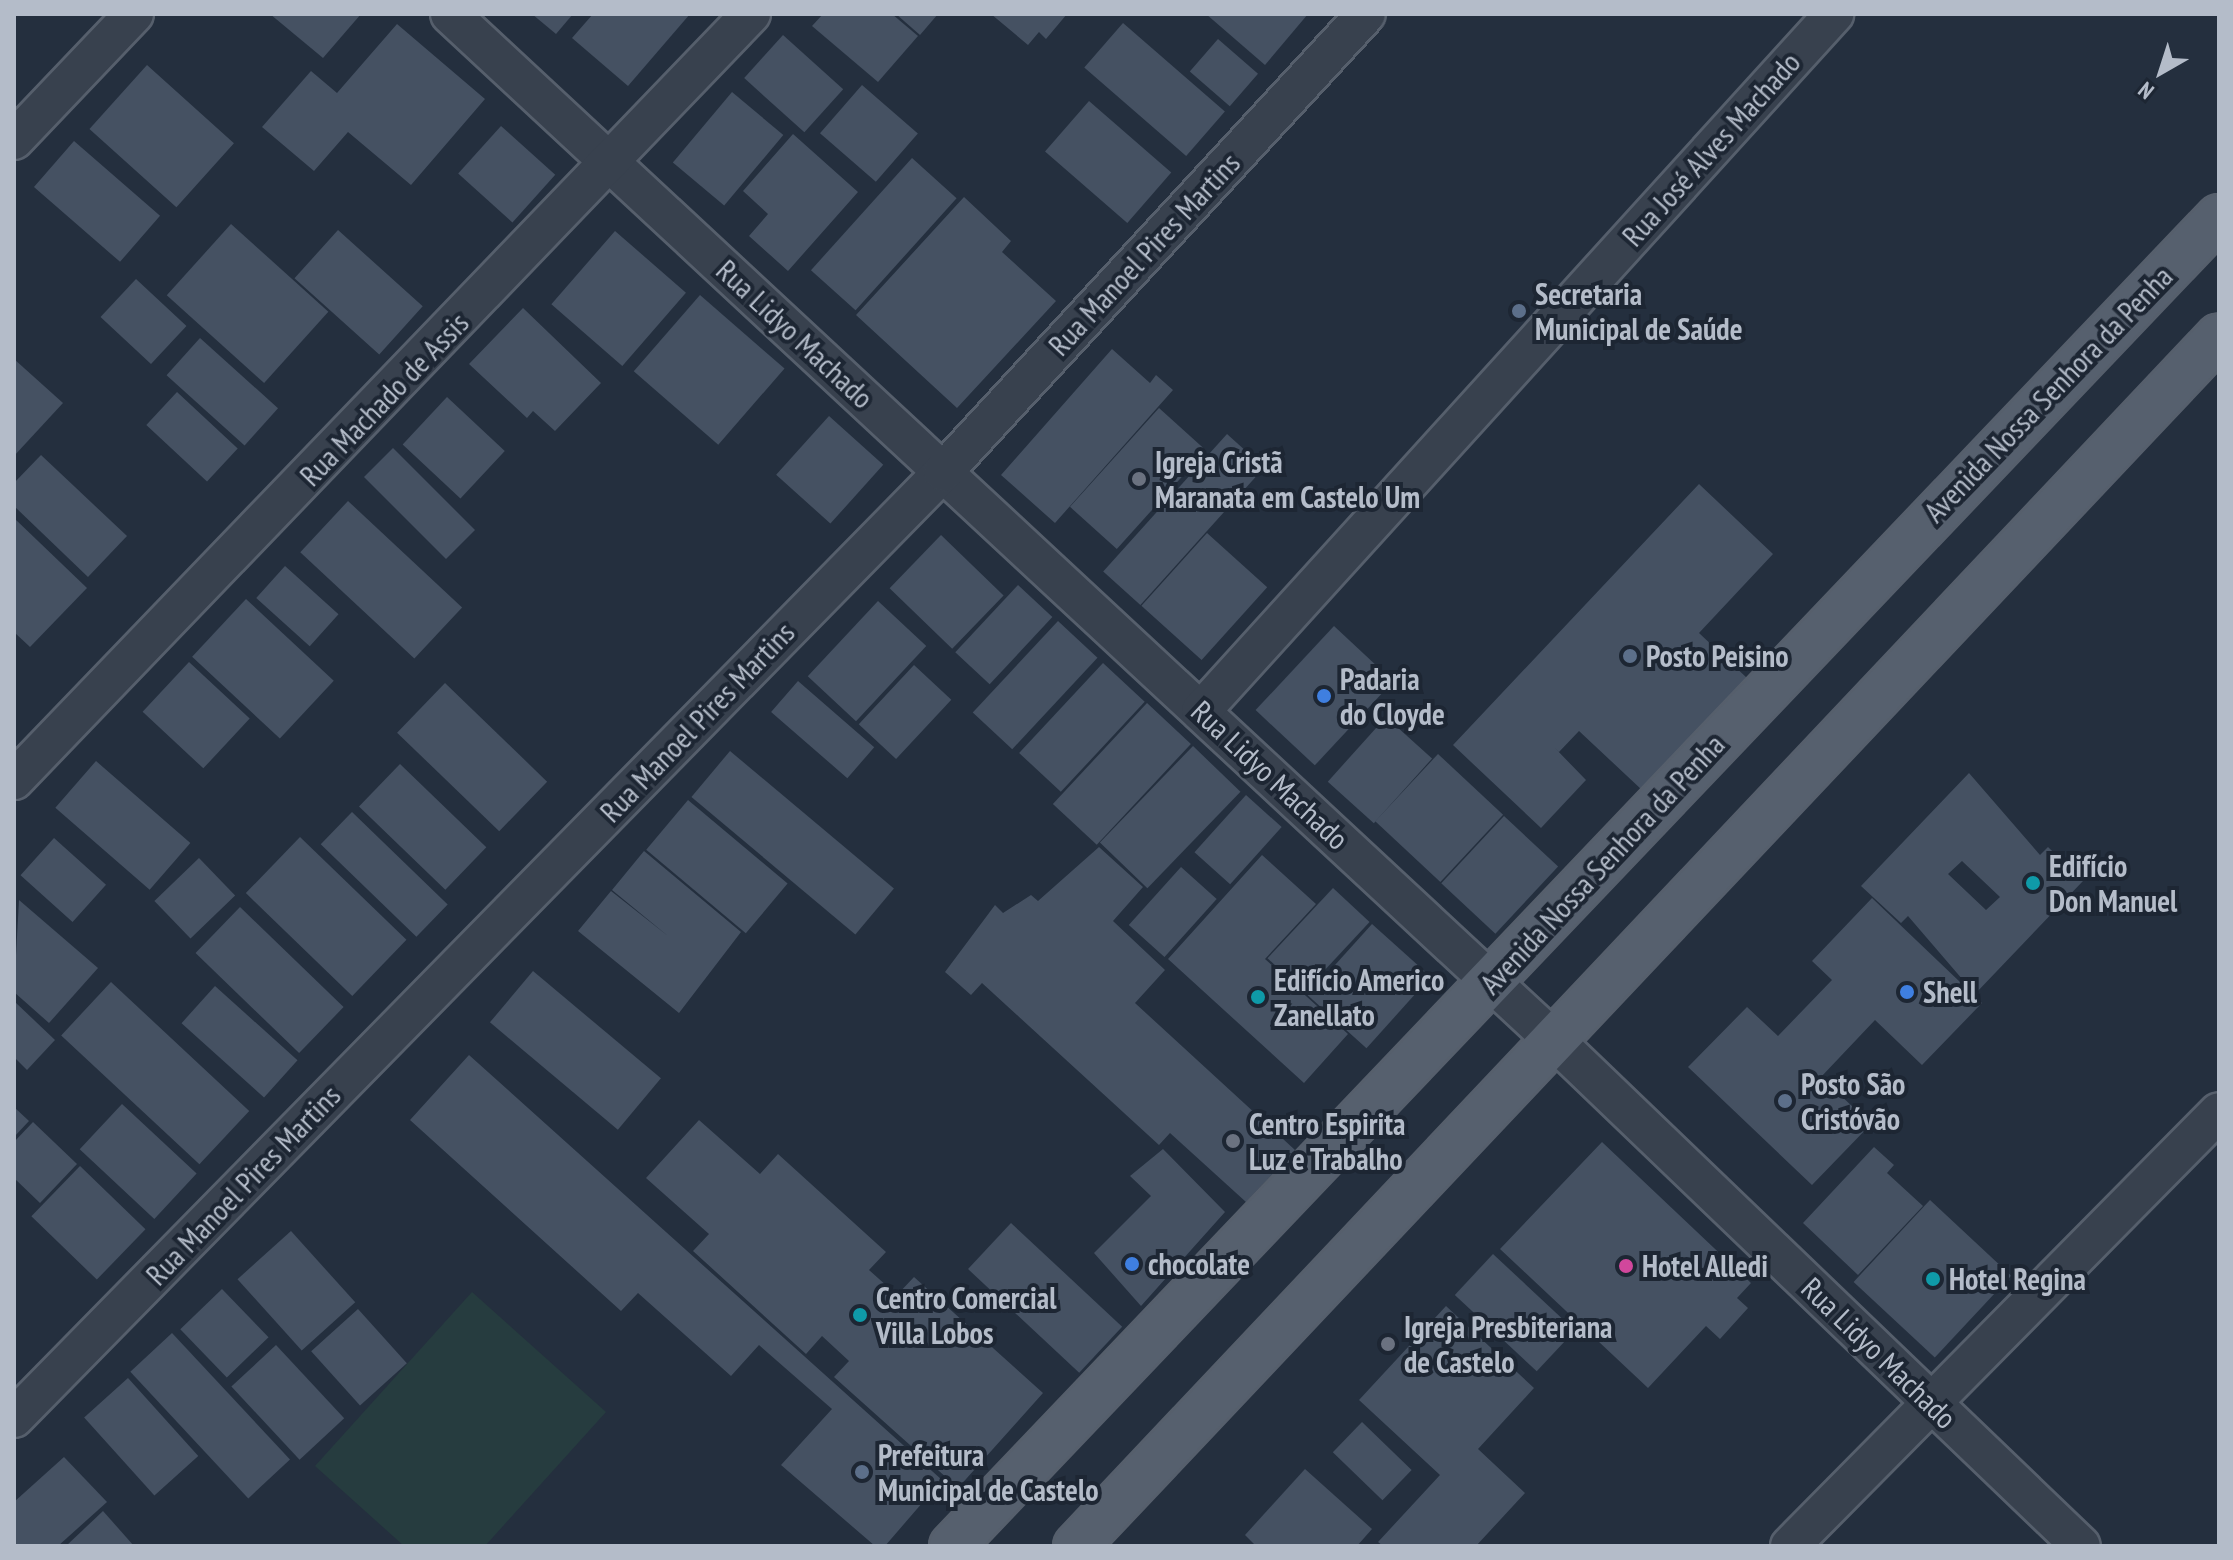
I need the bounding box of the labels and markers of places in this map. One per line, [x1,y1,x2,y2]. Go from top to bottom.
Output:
place label: Secretaria Municipal de Saúde [1535,276,1742,346]
marker: Secretaria Municipal de Saúde [1510,302,1528,320]
place label: Igreja Cristã Maranata em Castelo Um [1155,444,1421,514]
marker: Igreja Cristã Maranata em Castelo Um [1130,470,1148,488]
place label: Posto Peisino [1646,638,1789,674]
marker: Posto Peisino [1621,647,1639,665]
place label: Padaria do Cloyde [1340,661,1445,732]
marker: Padaria do Cloyde [1315,687,1333,705]
place label: Edifício Don Manuel [2049,848,2177,918]
marker: Edifício Don Manuel [2024,874,2042,892]
place label: Edifício Americo Zanellato [1274,962,1445,1032]
place label: Shell [1923,974,1977,1010]
marker: Shell [1898,983,1916,1001]
marker: Edifício Americo Zanellato [1249,988,1267,1006]
place label: Posto São Cristóvão [1801,1066,1905,1136]
marker: Posto São Cristóvão [1776,1092,1794,1110]
place label: Centro Espirita Luz e Trabalho [1249,1106,1405,1176]
marker: Centro Espirita Luz e Trabalho [1224,1132,1242,1150]
place label: chocolate [1148,1246,1250,1282]
place label: Hotel Alledi [1642,1248,1769,1284]
marker: chocolate [1123,1255,1141,1273]
marker: Hotel Alledi [1617,1257,1635,1275]
place label: Hotel Regina [1949,1261,2086,1297]
marker: Hotel Regina [1924,1270,1942,1288]
place label: Centro Comercial Villa Lobos [876,1280,1057,1350]
marker: Centro Comercial Villa Lobos [851,1306,869,1324]
place label: Igreja Presbiteriana de Castelo [1404,1309,1612,1380]
marker: Igreja Presbiteriana de Castelo [1379,1335,1397,1353]
place label: Prefeitura Municipal de Castelo [878,1437,1099,1508]
marker: Prefeitura Municipal de Castelo [853,1463,871,1481]

